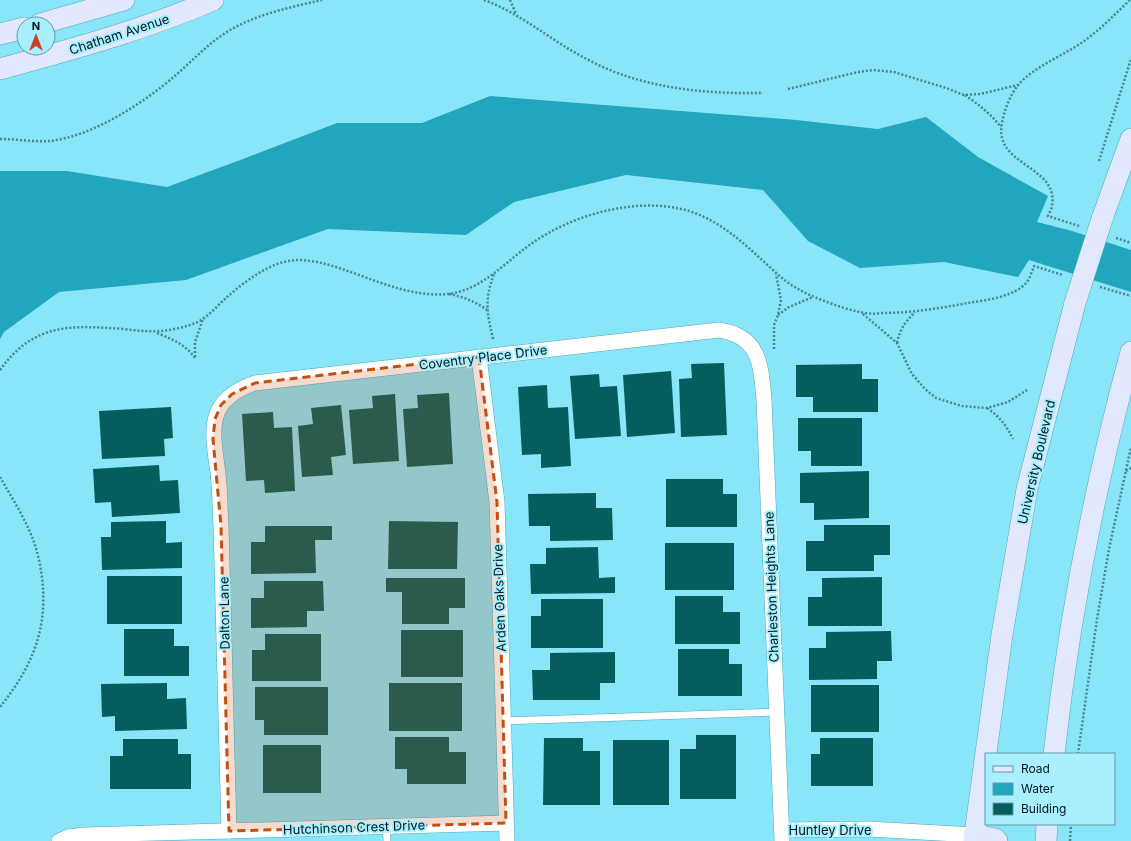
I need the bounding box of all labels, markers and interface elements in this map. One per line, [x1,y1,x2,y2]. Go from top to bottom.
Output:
street label: Chatham Avenue [67,10,171,58]
north arrow [16,16,56,56]
text: N [32,19,40,33]
street label: Coventry Place Drive [418,341,548,373]
street label: University Boulevard [1014,398,1058,526]
street label: Charleston Heights Lane [760,511,782,663]
street label: Arden Oaks Drive [489,544,509,652]
street label: Dalton Lane [215,576,233,650]
legend [985,753,1115,825]
text: Road [1021,761,1050,776]
text: Water [1021,781,1055,796]
text: Building [1021,801,1066,816]
street label: Hutchinson Crest Drive [283,817,425,837]
street label: Huntley Drive [789,822,871,838]

